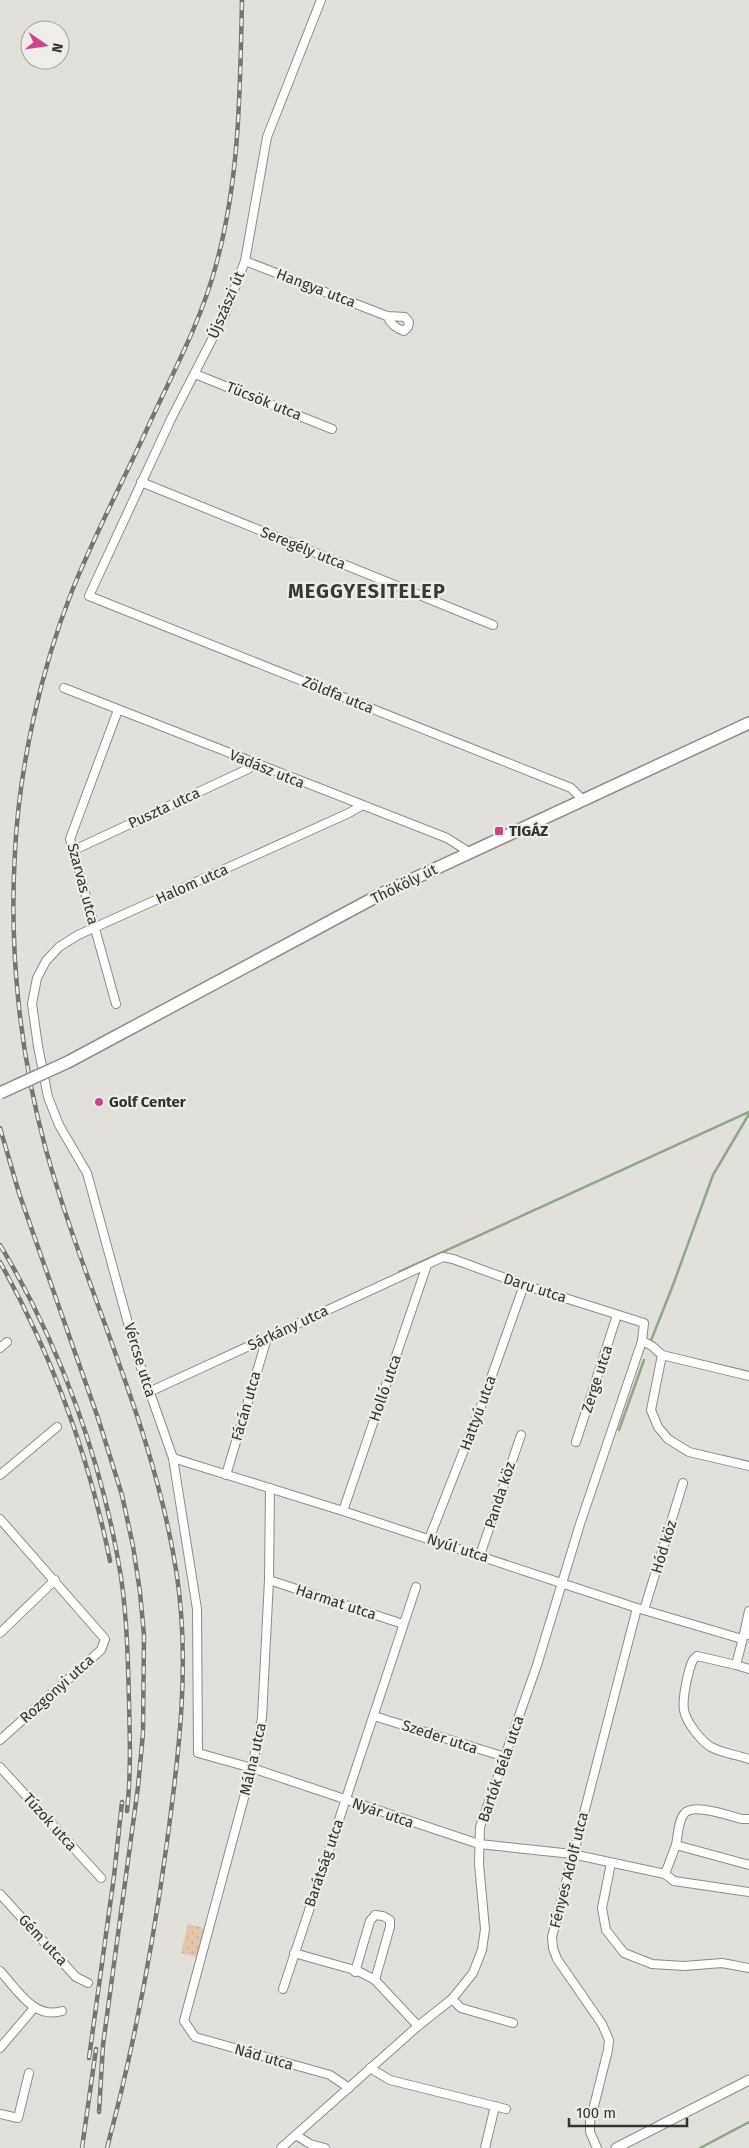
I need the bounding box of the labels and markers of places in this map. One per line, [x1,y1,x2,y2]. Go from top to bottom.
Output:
place label: TIGÁZ [509,822,548,840]
marker: TIGÁZ [493,825,505,837]
place label: Golf Center [109,1093,187,1111]
marker: Golf Center [93,1096,105,1108]

